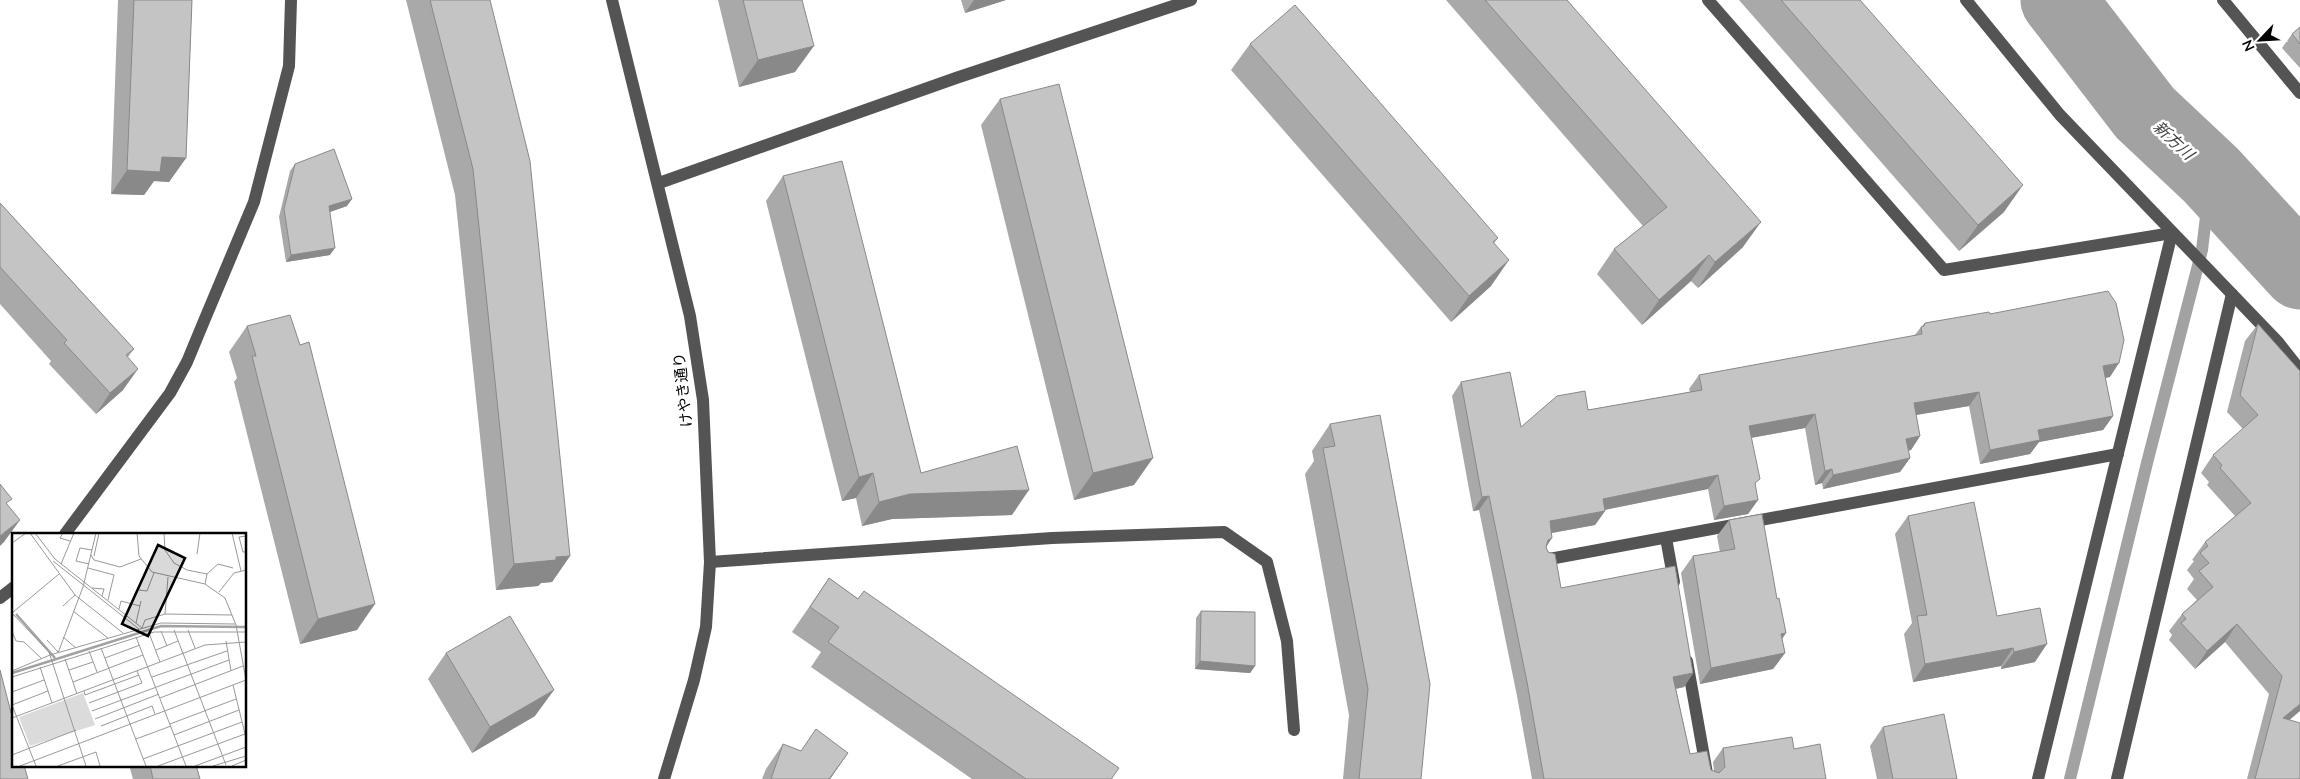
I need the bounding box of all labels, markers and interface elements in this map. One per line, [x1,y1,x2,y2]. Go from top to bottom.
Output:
north arrow [2235,15,2285,65]
text: N [2238,37,2259,54]
water label: 新方川 [2150,116,2200,165]
street label: けやき通り [669,352,696,428]
inset map [12,533,246,766]

